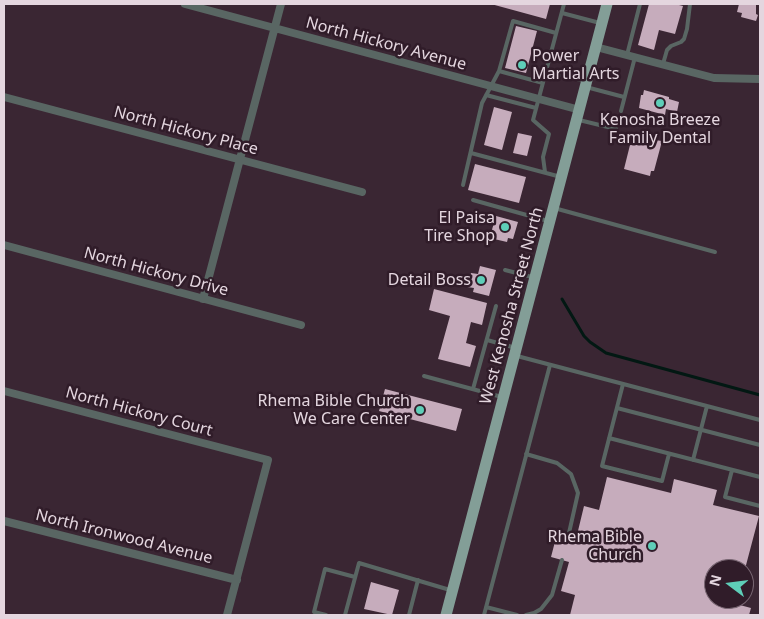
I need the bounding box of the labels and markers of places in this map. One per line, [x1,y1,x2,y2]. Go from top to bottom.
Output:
place label: Power Martial Arts [532,46,620,84]
marker: Power Martial Arts [516,59,528,71]
marker: Kenosha Breeze Family Dental [654,97,666,109]
place label: Kenosha Breeze Family Dental [600,110,720,148]
place label: El Paisa Tire Shop [424,208,495,246]
marker: El Paisa Tire Shop [499,221,511,233]
place label: Detail Boss [388,270,471,290]
marker: Detail Boss [475,274,487,286]
place label: Rhema Bible Church We Care Center [258,391,410,429]
marker: Rhema Bible Church We Care Center [414,404,426,416]
place label: Rhema Bible Church [548,527,642,565]
marker: Rhema Bible Church [646,540,658,552]

